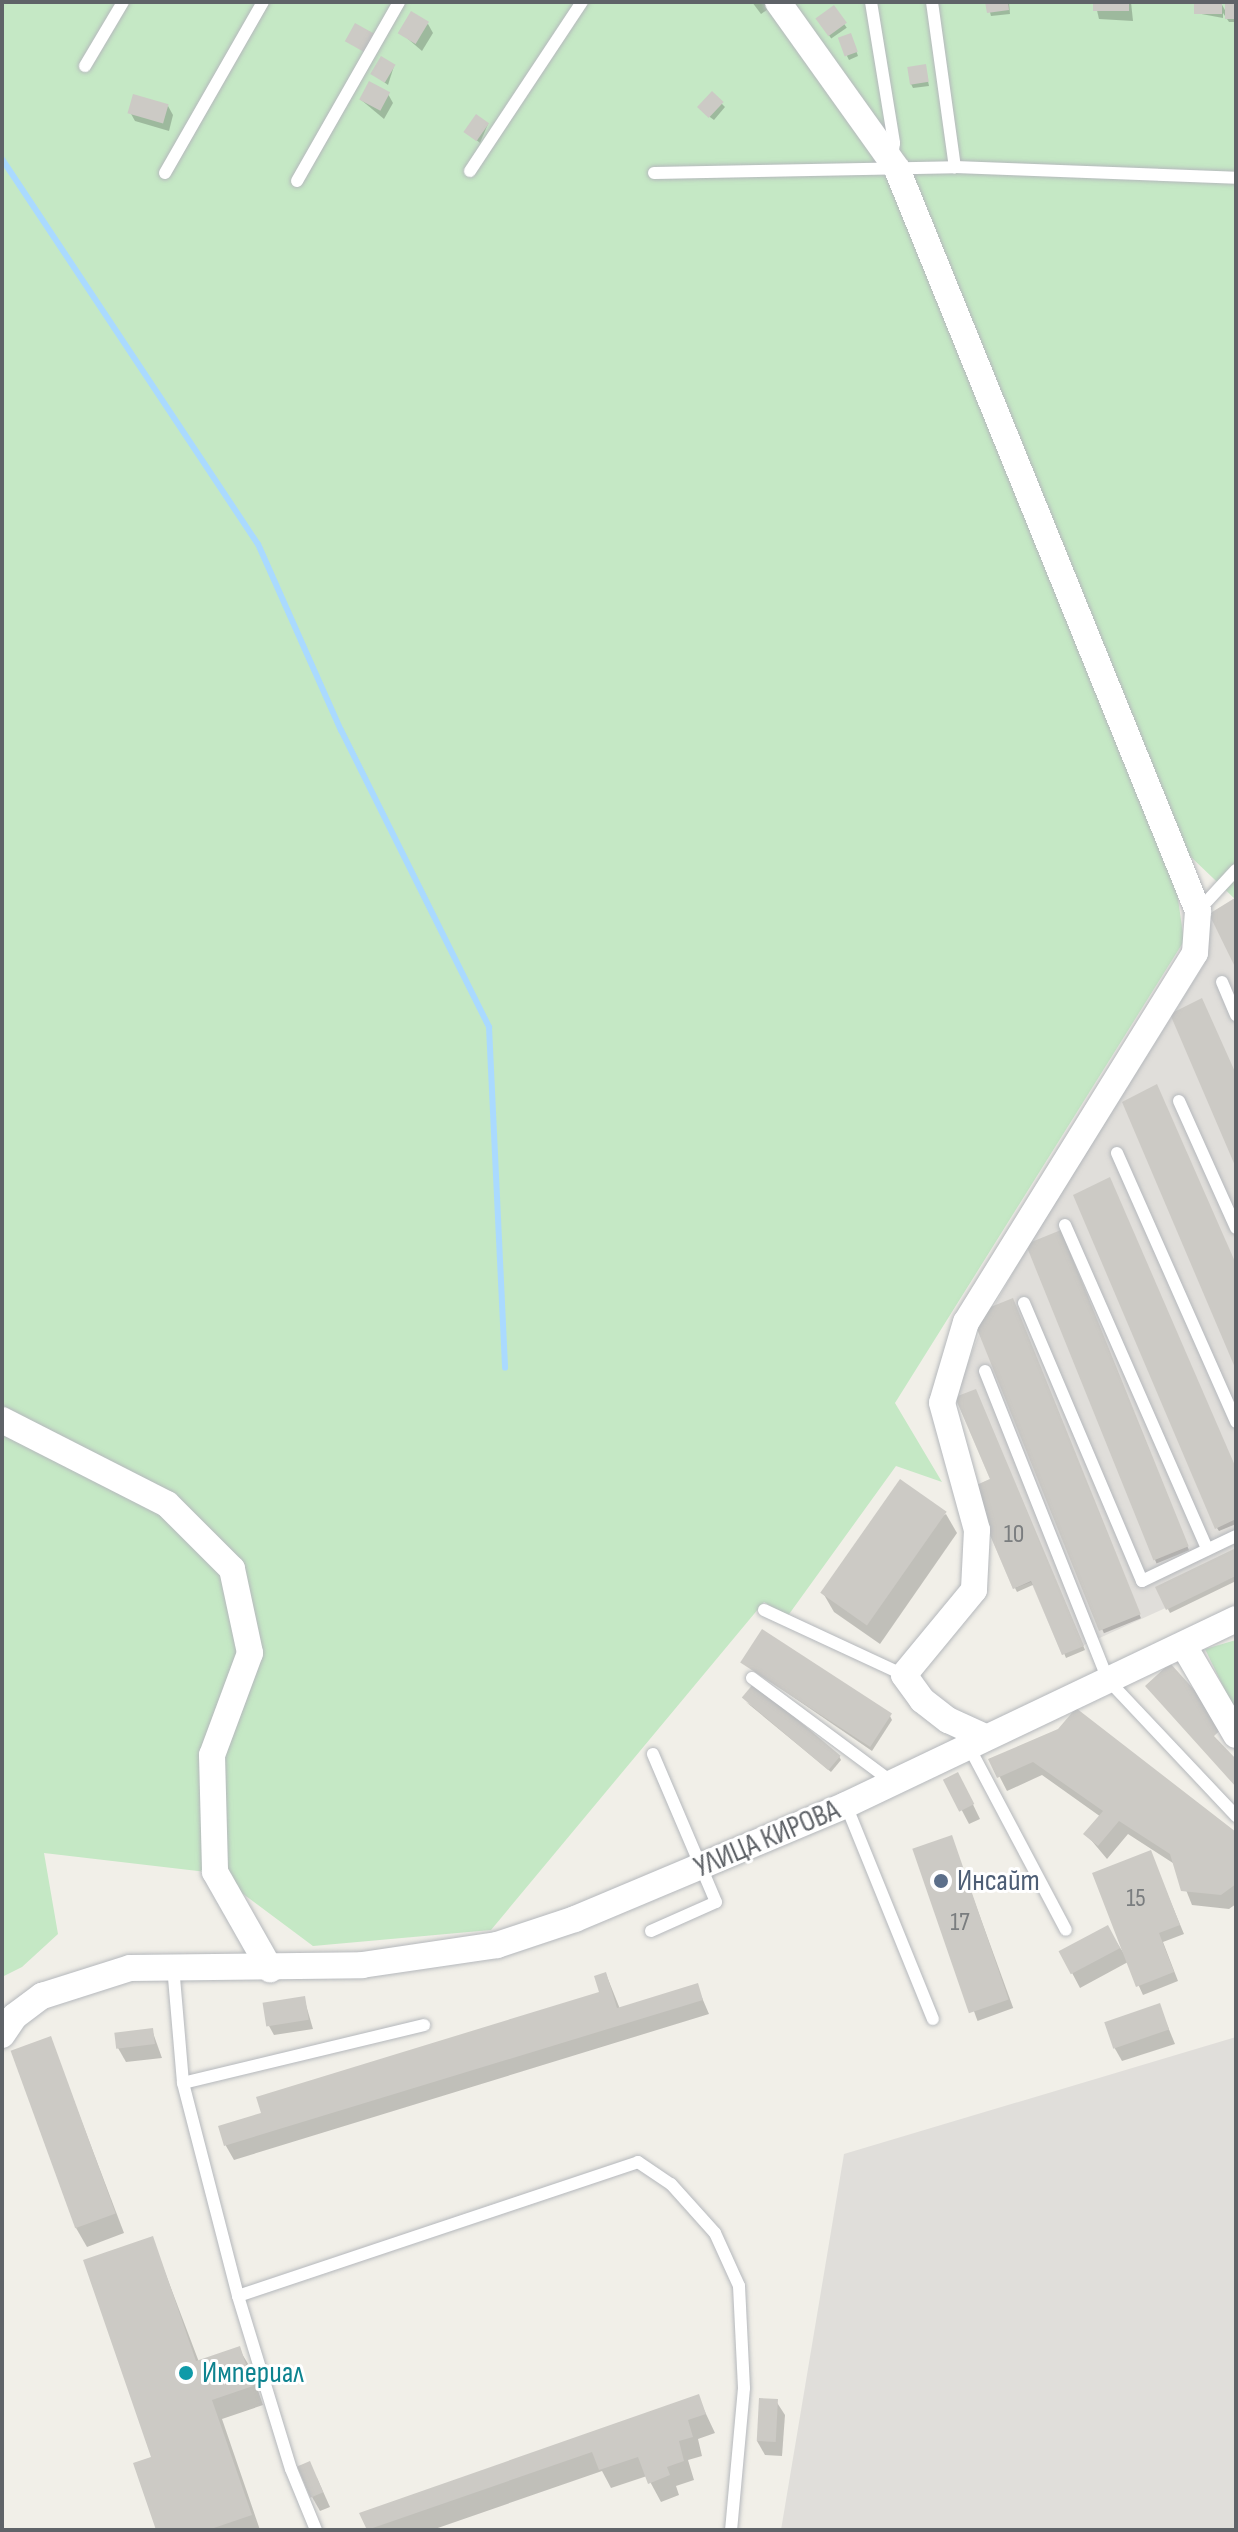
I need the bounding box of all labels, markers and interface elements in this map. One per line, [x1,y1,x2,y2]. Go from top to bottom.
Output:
house number: 10 [1004,1519,1024,1551]
street label: УЛИЦА КИРОВА [689,1792,845,1886]
place label: Инсайт [957,1863,1040,1899]
marker: Инсайт [932,1872,950,1890]
house number: 15 [1126,1883,1146,1915]
house number: 17 [950,1907,970,1939]
place label: Империал [202,2355,304,2391]
marker: Империал [177,2364,195,2382]

